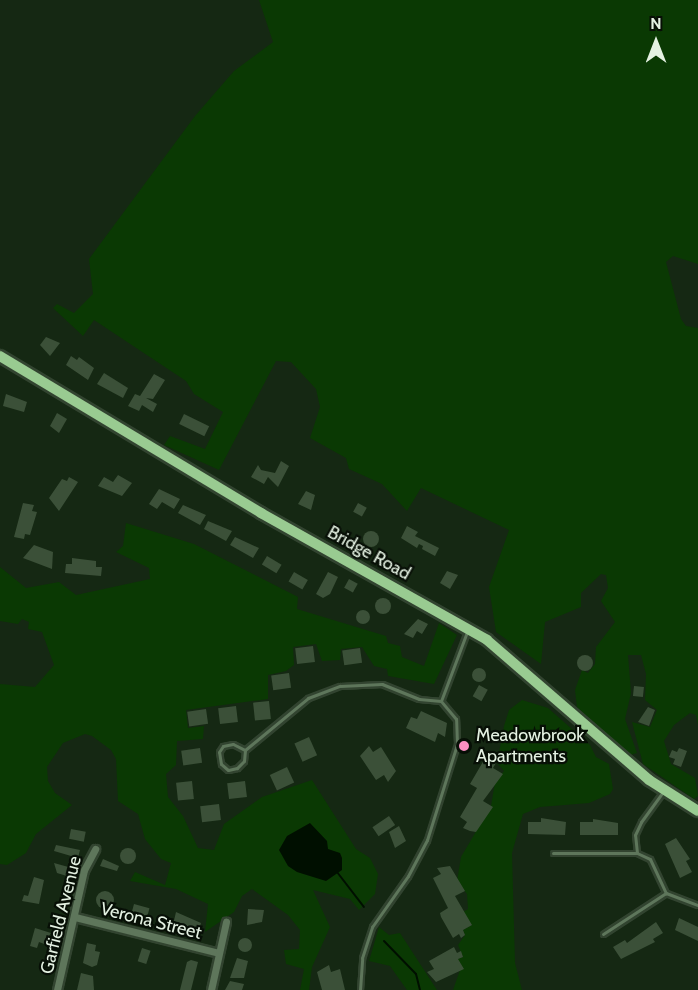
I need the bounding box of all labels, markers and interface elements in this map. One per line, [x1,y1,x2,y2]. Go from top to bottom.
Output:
north arrow [626,12,686,72]
text: N [650,14,662,33]
street label: Bridge Road [324,521,414,585]
place label: Meadowbrook Apartments [476,725,584,768]
marker: Meadowbrook Apartments [457,739,471,753]
street label: Garfield Avenue [36,854,86,976]
street label: Verona Street [98,898,204,944]

